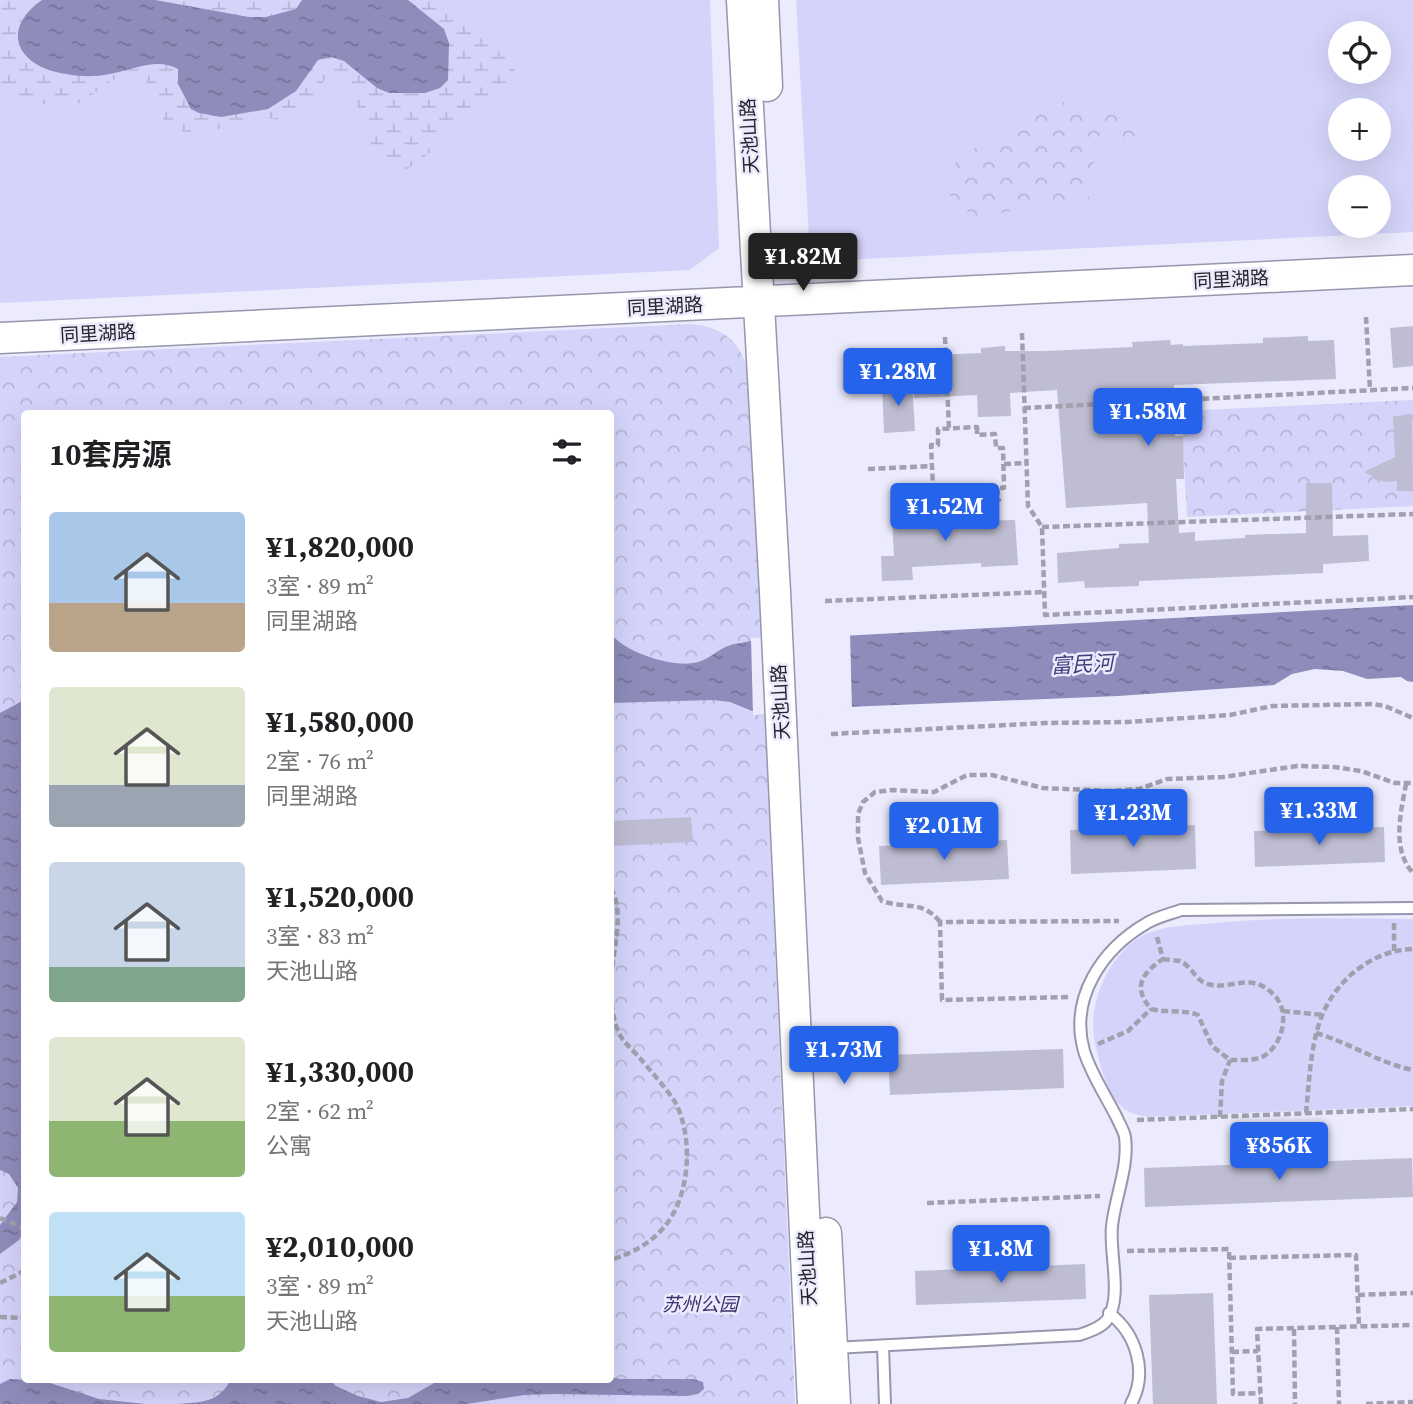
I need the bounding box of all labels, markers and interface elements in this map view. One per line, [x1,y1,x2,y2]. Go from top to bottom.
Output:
map controls [1328,21,1391,238]
button: locate [1328,21,1391,84]
street label: 天池山路 [734,97,764,175]
button: + [1328,98,1391,161]
button: − [1328,175,1391,238]
pin: ¥1.82M [746,233,860,293]
text: ¥1.82M [764,240,842,272]
street label: 同里湖路 [1192,264,1270,294]
street label: 同里湖路 [626,291,704,321]
street label: 同里湖路 [59,318,137,348]
pin: ¥1.28M [841,348,955,408]
text: ¥1.28M [859,355,937,387]
pin: ¥1.58M [1091,388,1205,448]
text: ¥1.58M [1109,395,1187,427]
icon: filters [548,433,586,471]
text: 10套房源 [49,434,172,475]
pin: ¥1.52M [888,484,1002,543]
text: ¥1.52M [906,490,984,522]
text: ¥1,820,000 [266,526,414,567]
icon: home [105,540,189,624]
text: 3室 · 89 m² [266,570,374,602]
text: 同里湖路 [266,605,358,637]
water label: 富民河 [1050,648,1118,680]
street label: 天池山路 [765,663,795,741]
text: ¥1,580,000 [266,701,414,742]
icon: home [105,715,189,799]
text: 2室 · 76 m² [266,745,374,777]
text: 同里湖路 [266,780,358,812]
pin: ¥1.33M [1262,788,1376,847]
pin: ¥1.23M [1076,790,1190,849]
text: ¥1.33M [1280,794,1358,826]
text: ¥1.23M [1094,796,1172,828]
pin: ¥2.01M [887,802,1001,862]
text: ¥2.01M [905,809,983,841]
text: ¥1,520,000 [266,876,414,917]
icon: home [105,890,189,974]
text: 3室 · 83 m² [266,920,374,952]
text: 天池山路 [266,955,358,987]
pin: ¥1.73M [787,1026,901,1086]
text: ¥1.73M [805,1033,883,1065]
text: ¥1,330,000 [266,1051,414,1092]
icon: home [105,1065,189,1149]
text: 2室 · 62 m² [266,1095,374,1127]
pin: ¥856K [1230,1122,1328,1182]
text: ¥856K [1246,1129,1312,1161]
text: 公寓 [266,1130,312,1162]
text: ¥2,010,000 [266,1226,414,1267]
pin: ¥1.8M [952,1226,1050,1285]
street label: 天池山路 [792,1229,822,1307]
text: ¥1.8M [969,1232,1033,1264]
icon: home [105,1240,189,1324]
text: 3室 · 89 m² [266,1270,374,1302]
park label: 苏州公园 [662,1291,741,1317]
text: 天池山路 [266,1305,358,1337]

